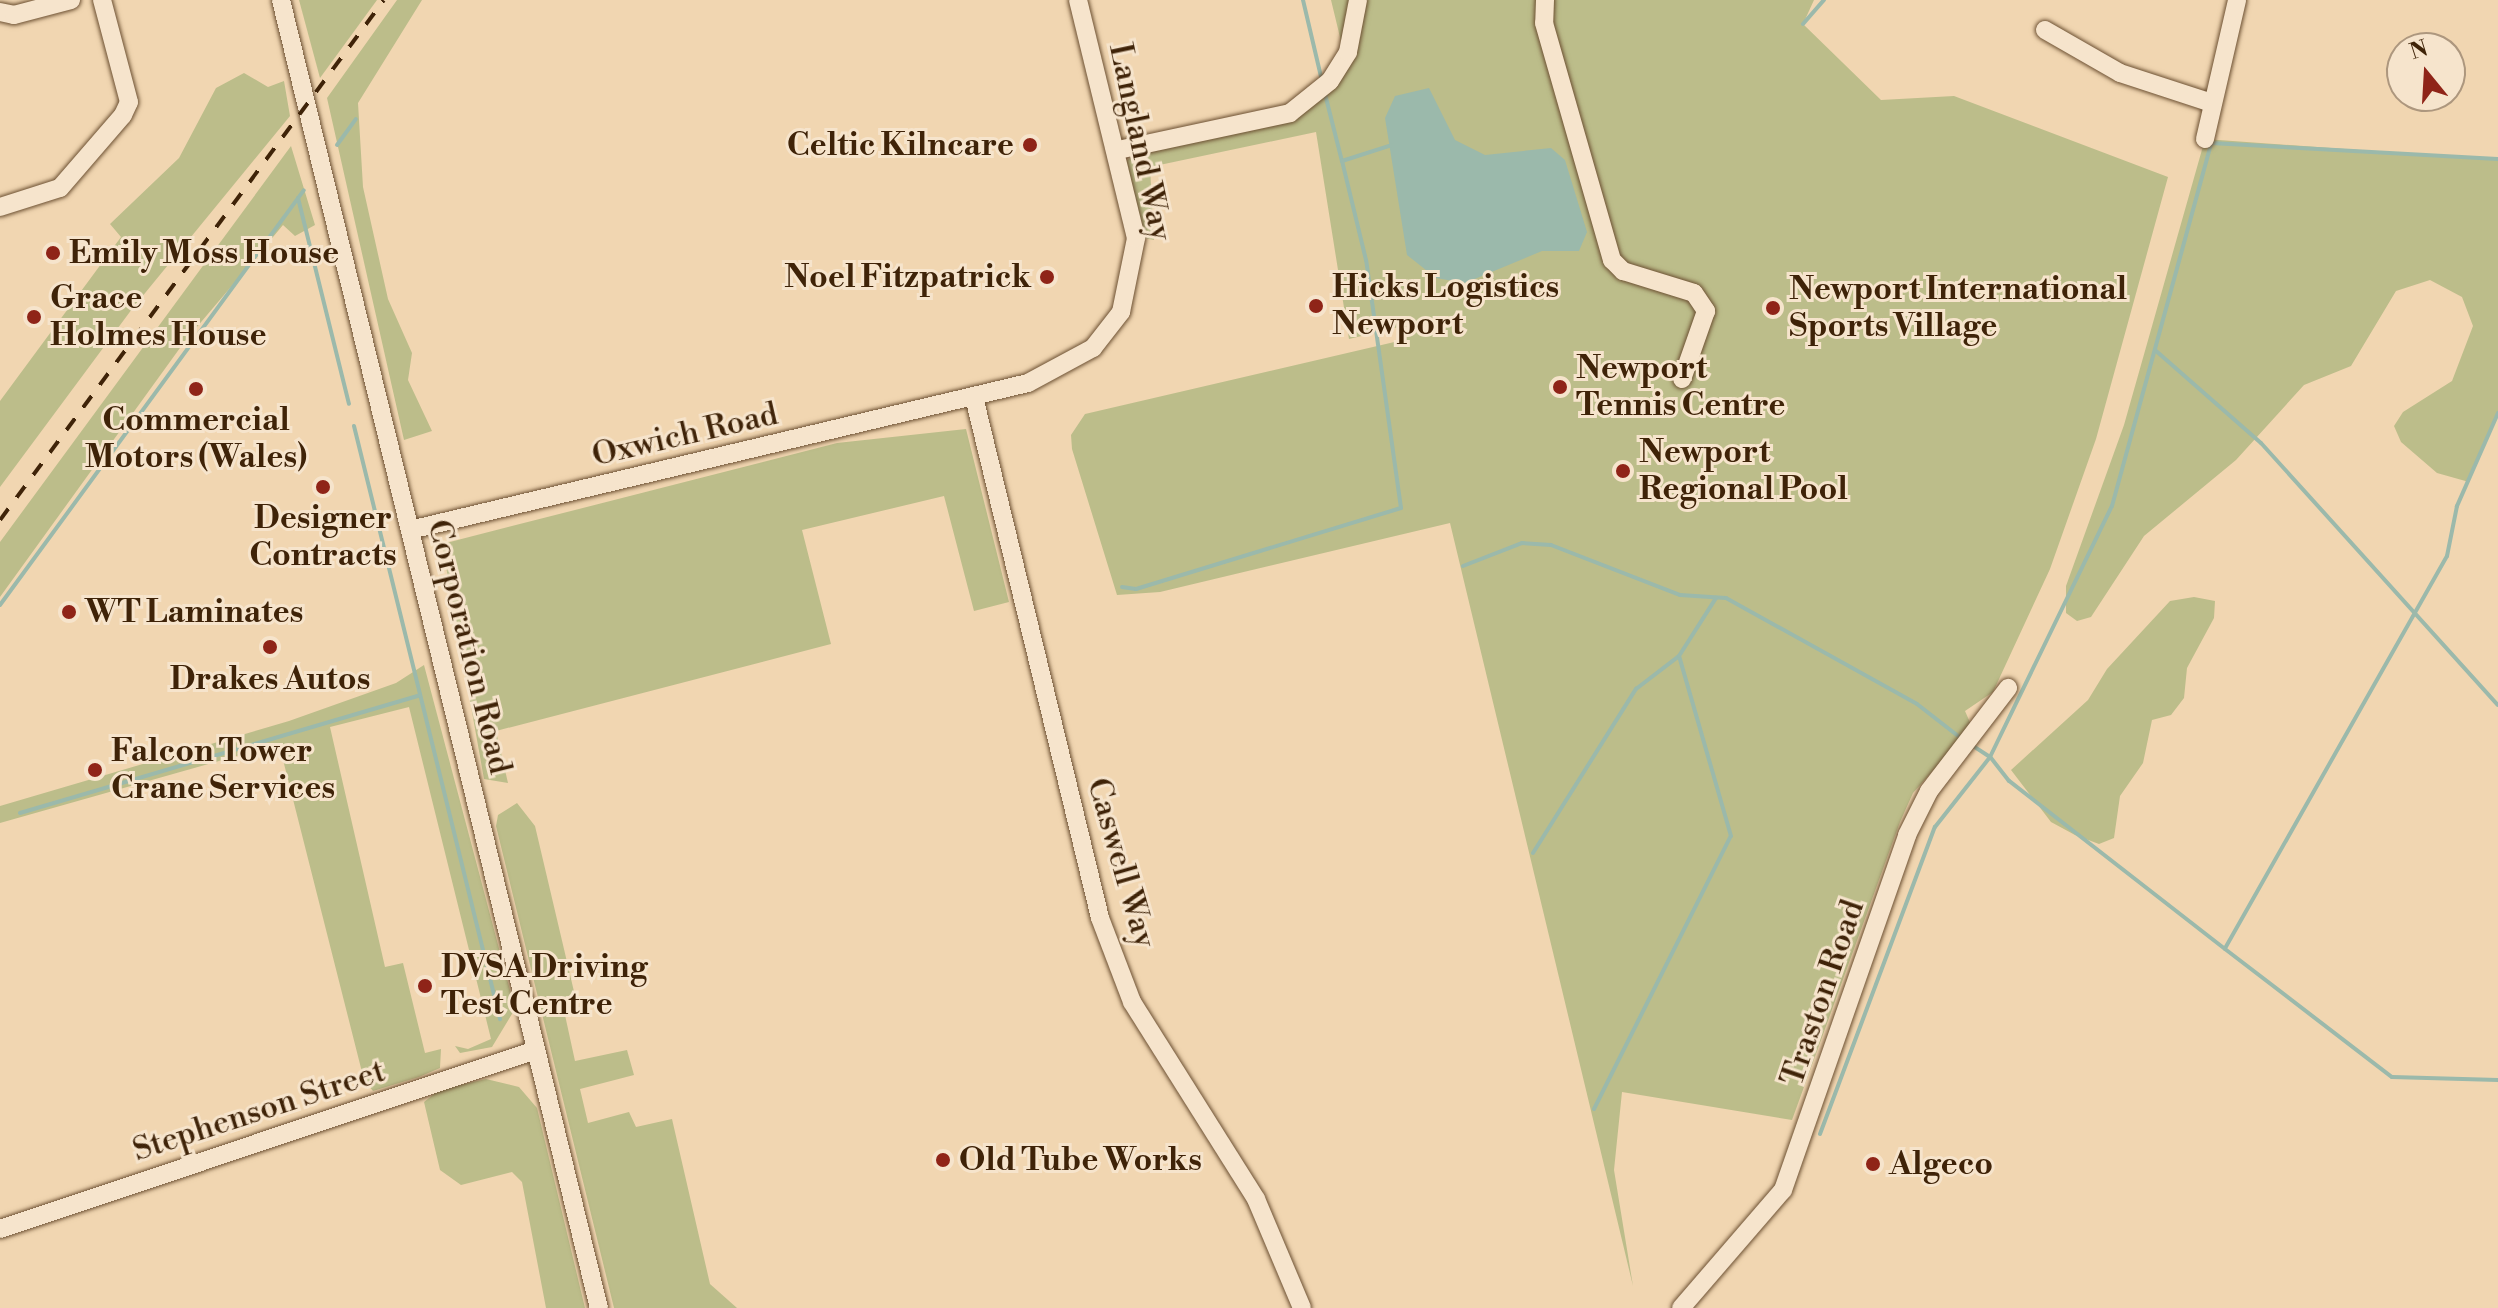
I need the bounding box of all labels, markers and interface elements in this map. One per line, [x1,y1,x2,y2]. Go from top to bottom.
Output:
north arrow [2386,32,2466,112]
text: N [2407,35,2431,66]
street label: Langland Way [1100,40,1180,244]
place label: Celtic Kilncare [787,126,1014,164]
marker: Celtic Kilncare [1021,136,1039,154]
place label: Emily Moss House [69,234,339,272]
marker: Emily Moss House [44,244,62,262]
place label: Noel Fitzpatrick [784,258,1031,296]
marker: Noel Fitzpatrick [1038,268,1056,286]
place label: Hicks Logistics Newport [1332,269,1559,344]
place label: Newport International Sports Village [1789,271,2127,346]
place label: Grace Holmes House [50,280,267,355]
marker: Hicks Logistics Newport [1307,297,1325,315]
marker: Newport International Sports Village [1764,299,1782,317]
marker: Grace Holmes House [25,308,43,326]
place label: Newport Tennis Centre [1576,350,1786,425]
marker: Newport Tennis Centre [1551,378,1569,396]
marker: Commercial Motors (Wales) [187,380,205,398]
street label: Oxwich Road [588,395,782,475]
place label: Commercial Motors (Wales) [85,402,307,477]
place label: Newport Regional Pool [1639,434,1848,509]
marker: Newport Regional Pool [1614,462,1632,480]
marker: Designer Contracts [314,478,332,496]
place label: Designer Contracts [249,500,397,575]
street label: Corporation Road [419,516,519,778]
place label: WT Laminates [85,593,303,631]
marker: WT Laminates [60,603,78,621]
marker: Drakes Autos [261,638,279,656]
place label: Drakes Autos [170,660,370,698]
place label: Falcon Tower Crane Services [111,733,335,808]
marker: Falcon Tower Crane Services [86,761,104,779]
street label: Caswell Way [1078,774,1164,952]
street label: Traston Road [1773,895,1873,1091]
place label: DVSA Driving Test Centre [441,949,648,1024]
marker: DVSA Driving Test Centre [416,977,434,995]
street label: Stephenson Street [128,1052,390,1170]
place label: Old Tube Works [959,1141,1202,1179]
place label: Algeco [1889,1145,1993,1183]
marker: Old Tube Works [934,1151,952,1169]
marker: Algeco [1864,1155,1882,1173]

